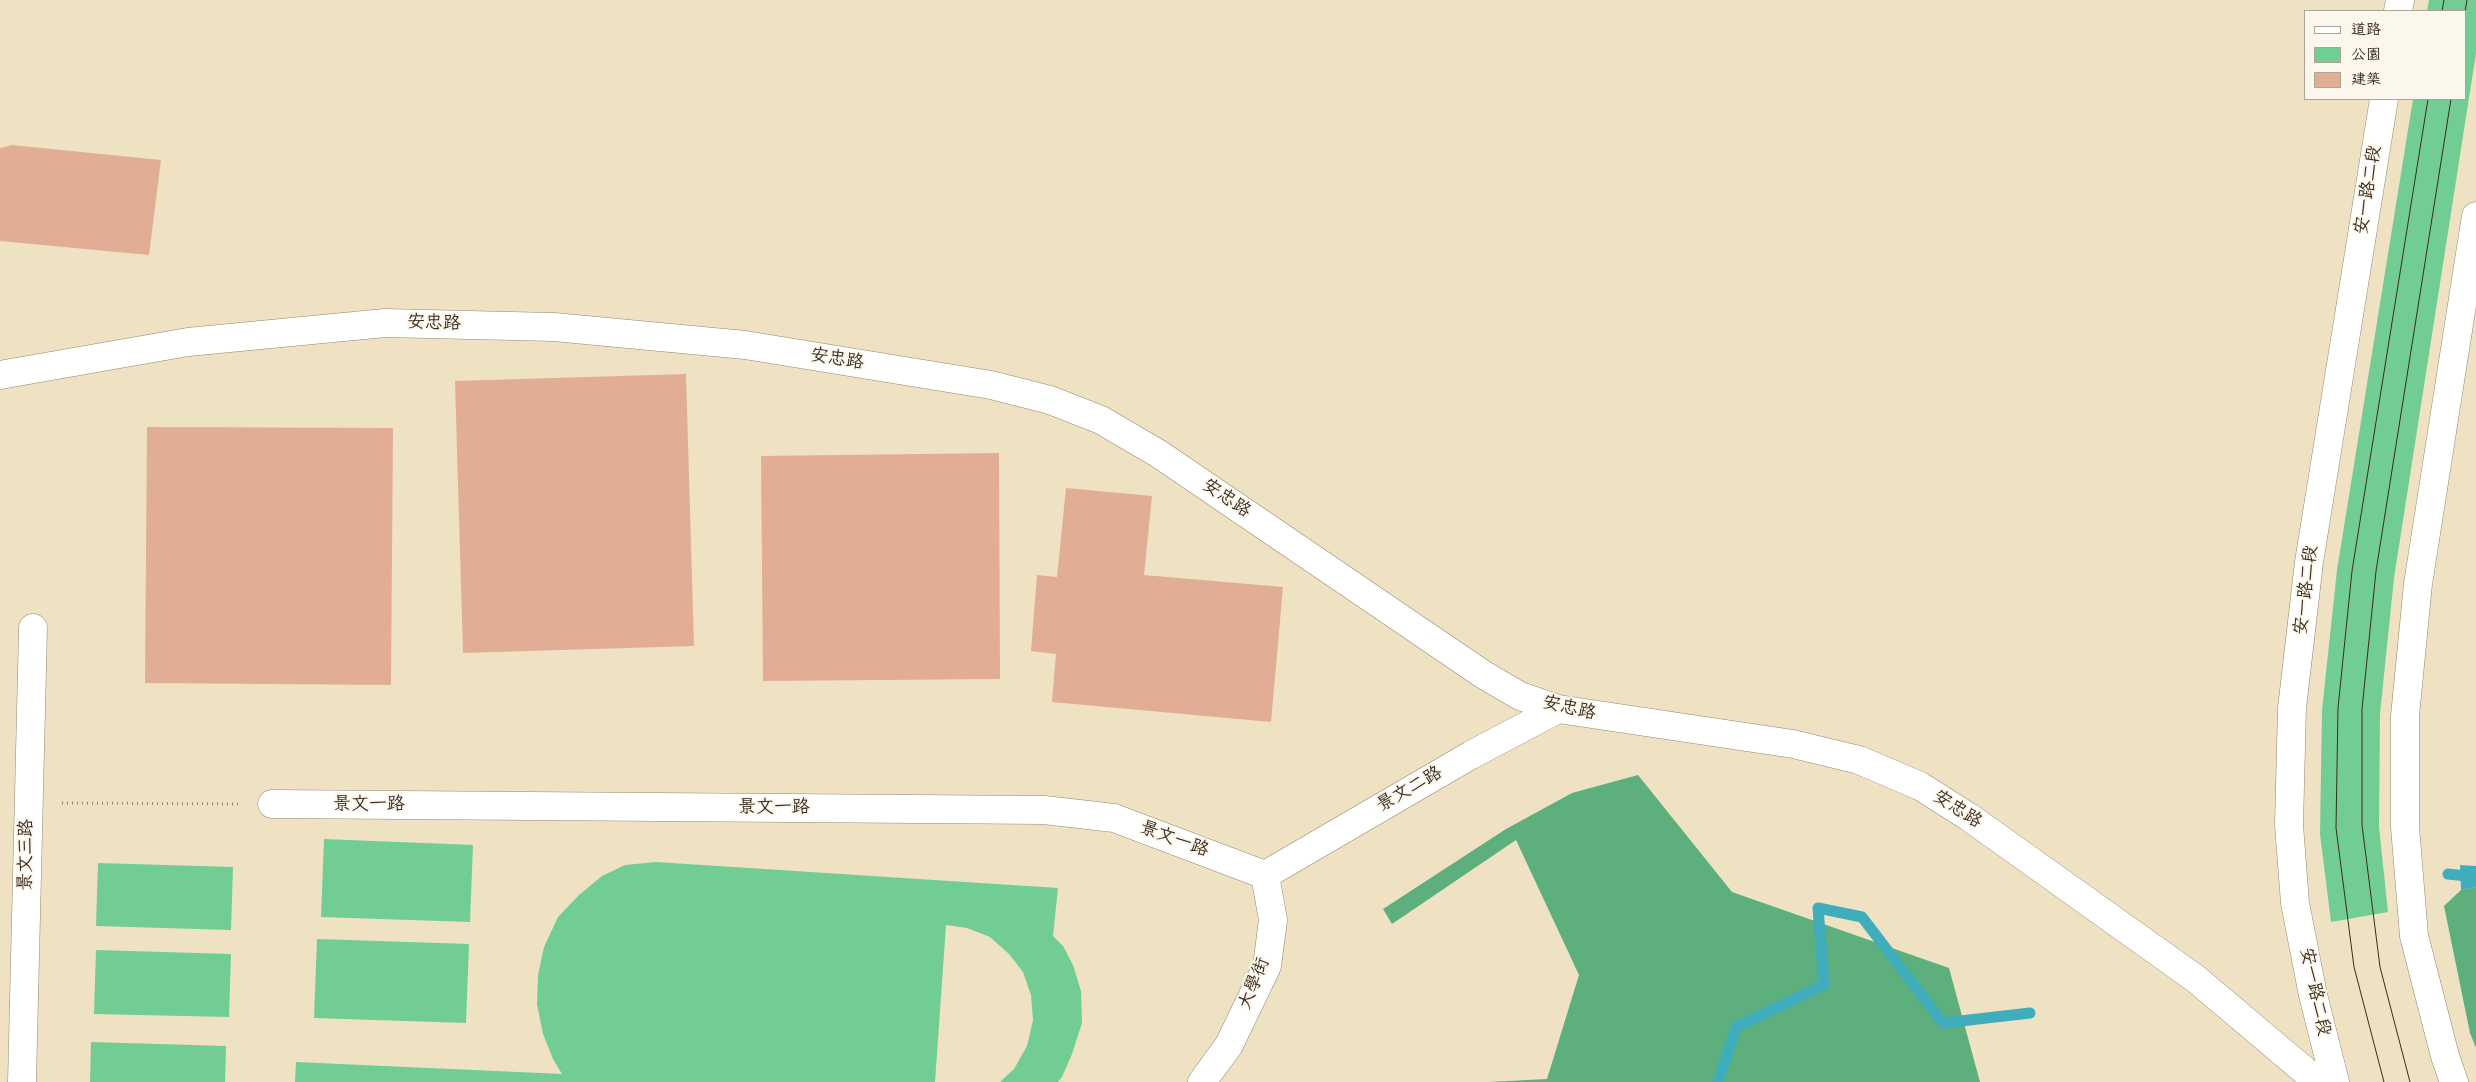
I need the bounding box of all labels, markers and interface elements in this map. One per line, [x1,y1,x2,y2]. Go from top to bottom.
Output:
legend [2304,10,2466,100]
text: 道路 [2351,20,2381,40]
text: 公園 [2351,45,2381,65]
text: 建築 [2351,70,2381,90]
street label: 安一路二段 [2351,144,2387,236]
street label: 安忠路 [407,312,461,336]
street label: 安忠路 [809,345,865,375]
street label: 安忠路 [1198,475,1254,523]
street label: 安一路二段 [2291,544,2323,636]
street label: 安忠路 [1540,692,1598,726]
street label: 景文二路 [1373,763,1447,817]
street label: 安忠路 [1928,786,1986,834]
street label: 景文一路 [333,794,405,816]
street label: 景文一路 [738,797,810,819]
street label: 景文一路 [1136,818,1212,862]
street label: 景文三路 [16,819,38,891]
street label: 安一路二段 [2294,946,2334,1038]
street label: 大學街 [1235,955,1275,1013]

